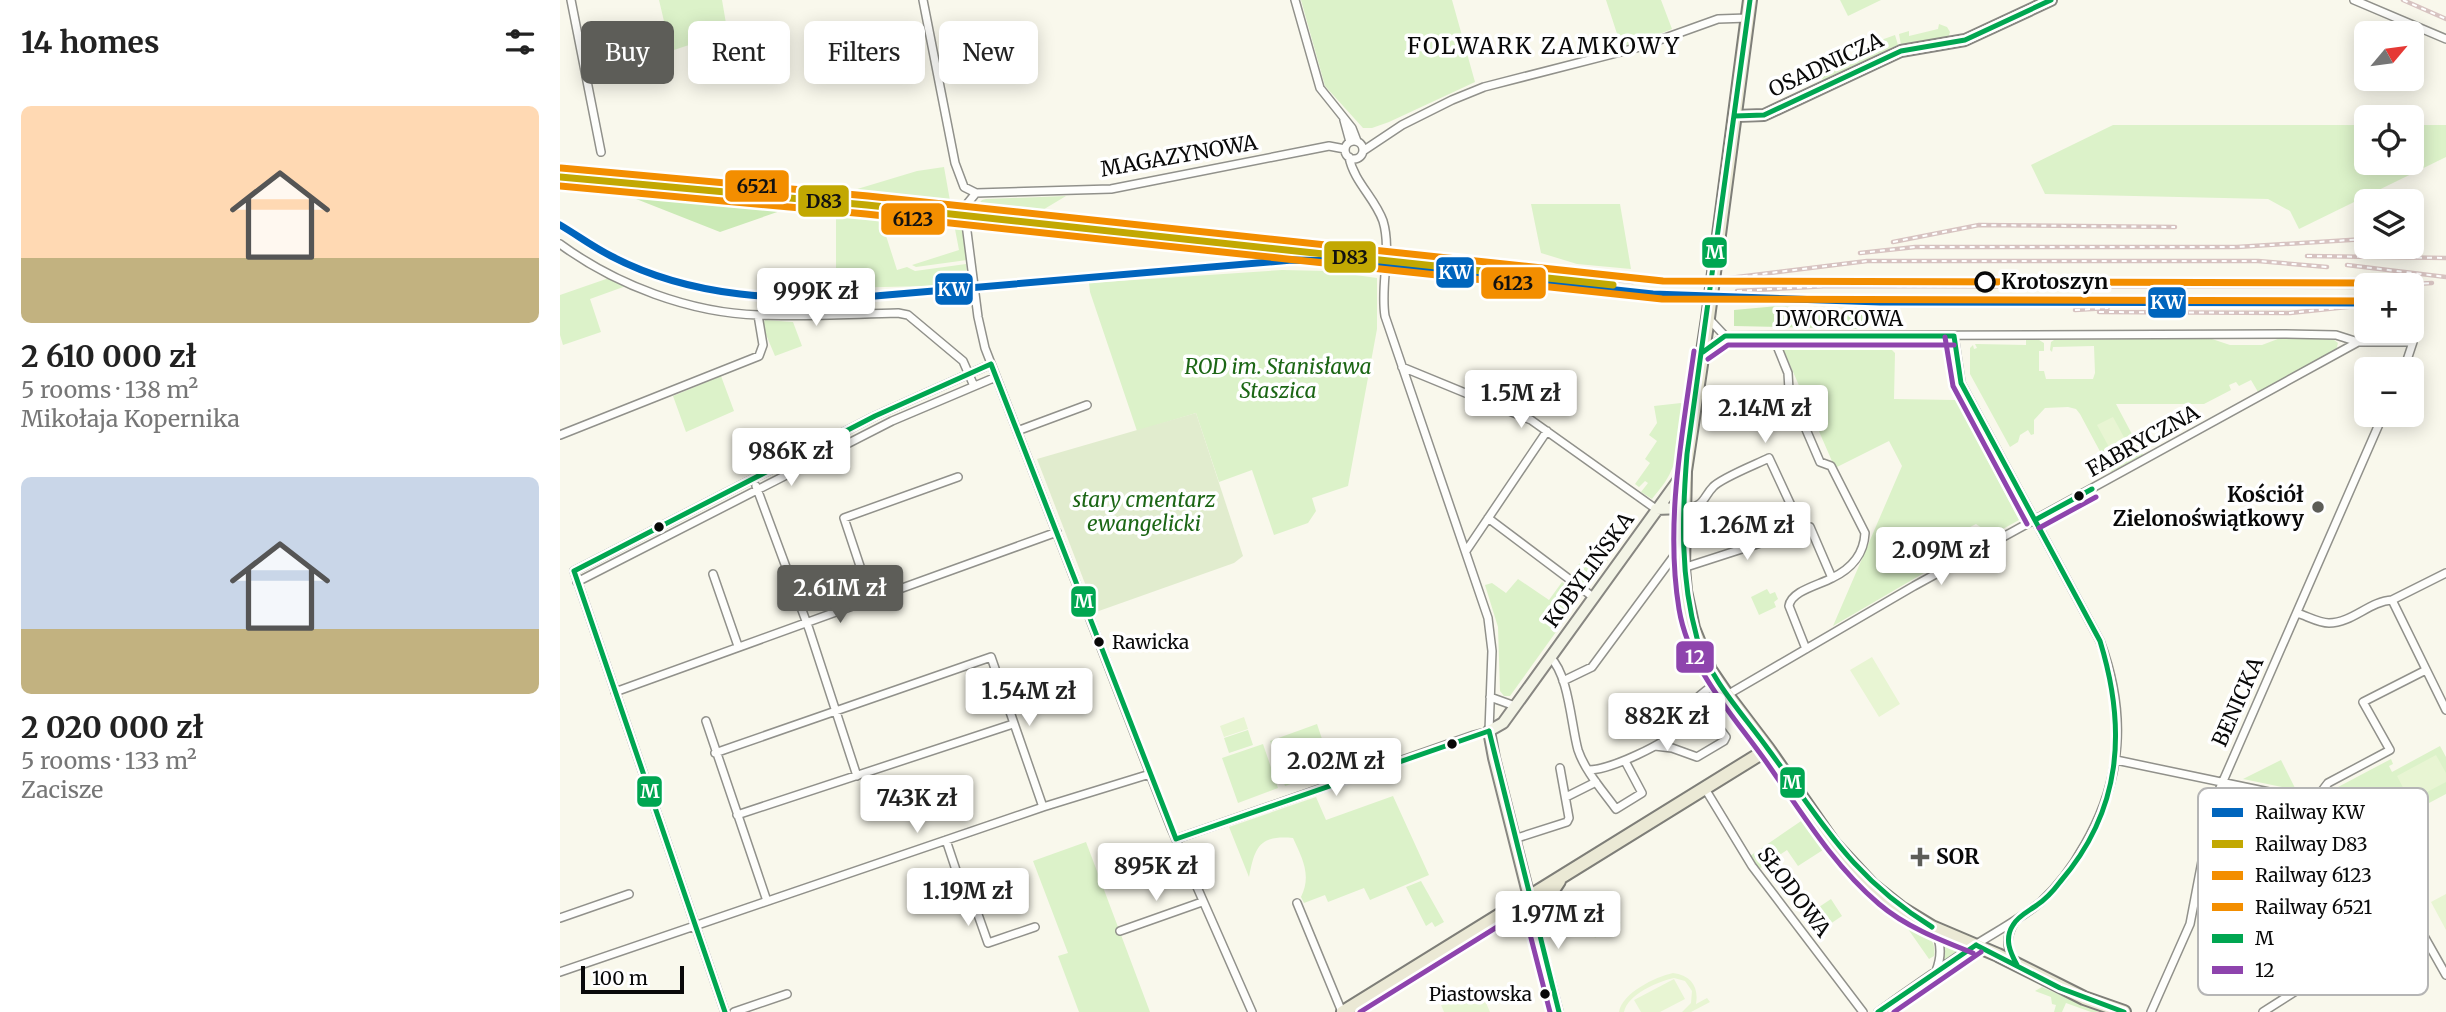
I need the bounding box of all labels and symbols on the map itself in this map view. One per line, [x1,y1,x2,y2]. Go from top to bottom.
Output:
north arrow [2354,21,2424,91]
street label: OSADNICZA [1764,26,1888,103]
district label: FOLWARK ZAMKOWY [1407,31,1681,60]
street label: MAGAZYNOWA [1098,128,1260,183]
line badge: 6521 [724,169,790,203]
text: 6521 [737,174,778,198]
line badge: D83 [797,184,850,218]
text: D83 [806,189,842,213]
line badge: 6123 [880,202,946,236]
text: 6123 [893,207,933,231]
line badge: M [1701,236,1728,269]
line badge: D83 [1323,240,1377,274]
text: M [1705,240,1725,264]
text: D83 [1332,245,1368,269]
line badge: KW [1435,256,1475,289]
text: KW [1438,260,1473,284]
line badge: 6123 [1480,266,1547,300]
pin: 999K zł [751,268,881,328]
place label: Krotoszyn [2001,268,2108,295]
text: 6123 [1493,271,1533,295]
line badge: KW [934,272,974,306]
marker: Krotoszyn [1975,272,1995,292]
text: KW [937,277,972,301]
line badge: KW [2147,286,2187,319]
text: KW [2150,290,2185,314]
street label: DWORCOWA [1775,305,1903,332]
park label: ROD im. Stanisława Staszica [1185,353,1371,404]
pin: 1.5M zł [1456,370,1586,430]
pin: 2.14M zł [1693,386,1837,445]
street label: FABRYCZNA [2082,398,2204,483]
pin: 986K zł [726,428,856,488]
place label: Kościół Zielonoświątkowy [2113,481,2305,532]
park label: stary cmentarz ewangelicki [1072,486,1216,537]
unlabelled marker [2072,489,2086,503]
marker: Kościół Zielonoświątkowy [2310,499,2326,515]
pin: 1.26M zł [1675,503,1819,562]
street label: KOBYLIŃSKA [1537,506,1640,633]
unlabelled marker [652,520,666,534]
pin: 2.09M zł [1869,528,2013,587]
pin: 2.61M zł [768,566,912,625]
line badge: M [1070,585,1097,618]
text: M [1074,589,1094,613]
place label: Rawicka [1112,630,1189,654]
marker: Rawicka [1092,635,1106,649]
line badge: 12 [1675,640,1715,674]
text: 12 [1685,645,1705,669]
street label: BENICKA [2206,653,2269,751]
pin: 1.54M zł [957,668,1101,728]
pin: 882K zł [1602,694,1732,753]
unlabelled marker [1445,737,1459,751]
pin: 2.02M zł [1264,738,1408,798]
line badge: M [1779,766,1806,799]
text: M [1782,770,1802,794]
line badge: M [636,775,663,808]
pin: 743K zł [852,776,982,835]
text: M [640,779,660,803]
legend [2198,788,2428,995]
text: Railway KW [2255,800,2366,824]
text: Railway D83 [2255,832,2368,856]
street label: SŁODOWA [1752,841,1837,942]
place label: SOR [1936,843,1980,870]
pin: 895K zł [1091,844,1221,903]
marker: SOR [1910,847,1930,867]
text: Railway 6123 [2255,863,2372,887]
pin: 1.19M zł [896,869,1040,928]
pin: 1.97M zł [1486,892,1630,951]
text: Railway 6521 [2255,895,2372,919]
text: M [2255,926,2274,950]
text: 12 [2255,958,2275,982]
scale bar [581,963,684,995]
place label: Piastowska [1429,982,1532,1006]
marker: Piastowska [1538,987,1552,1001]

